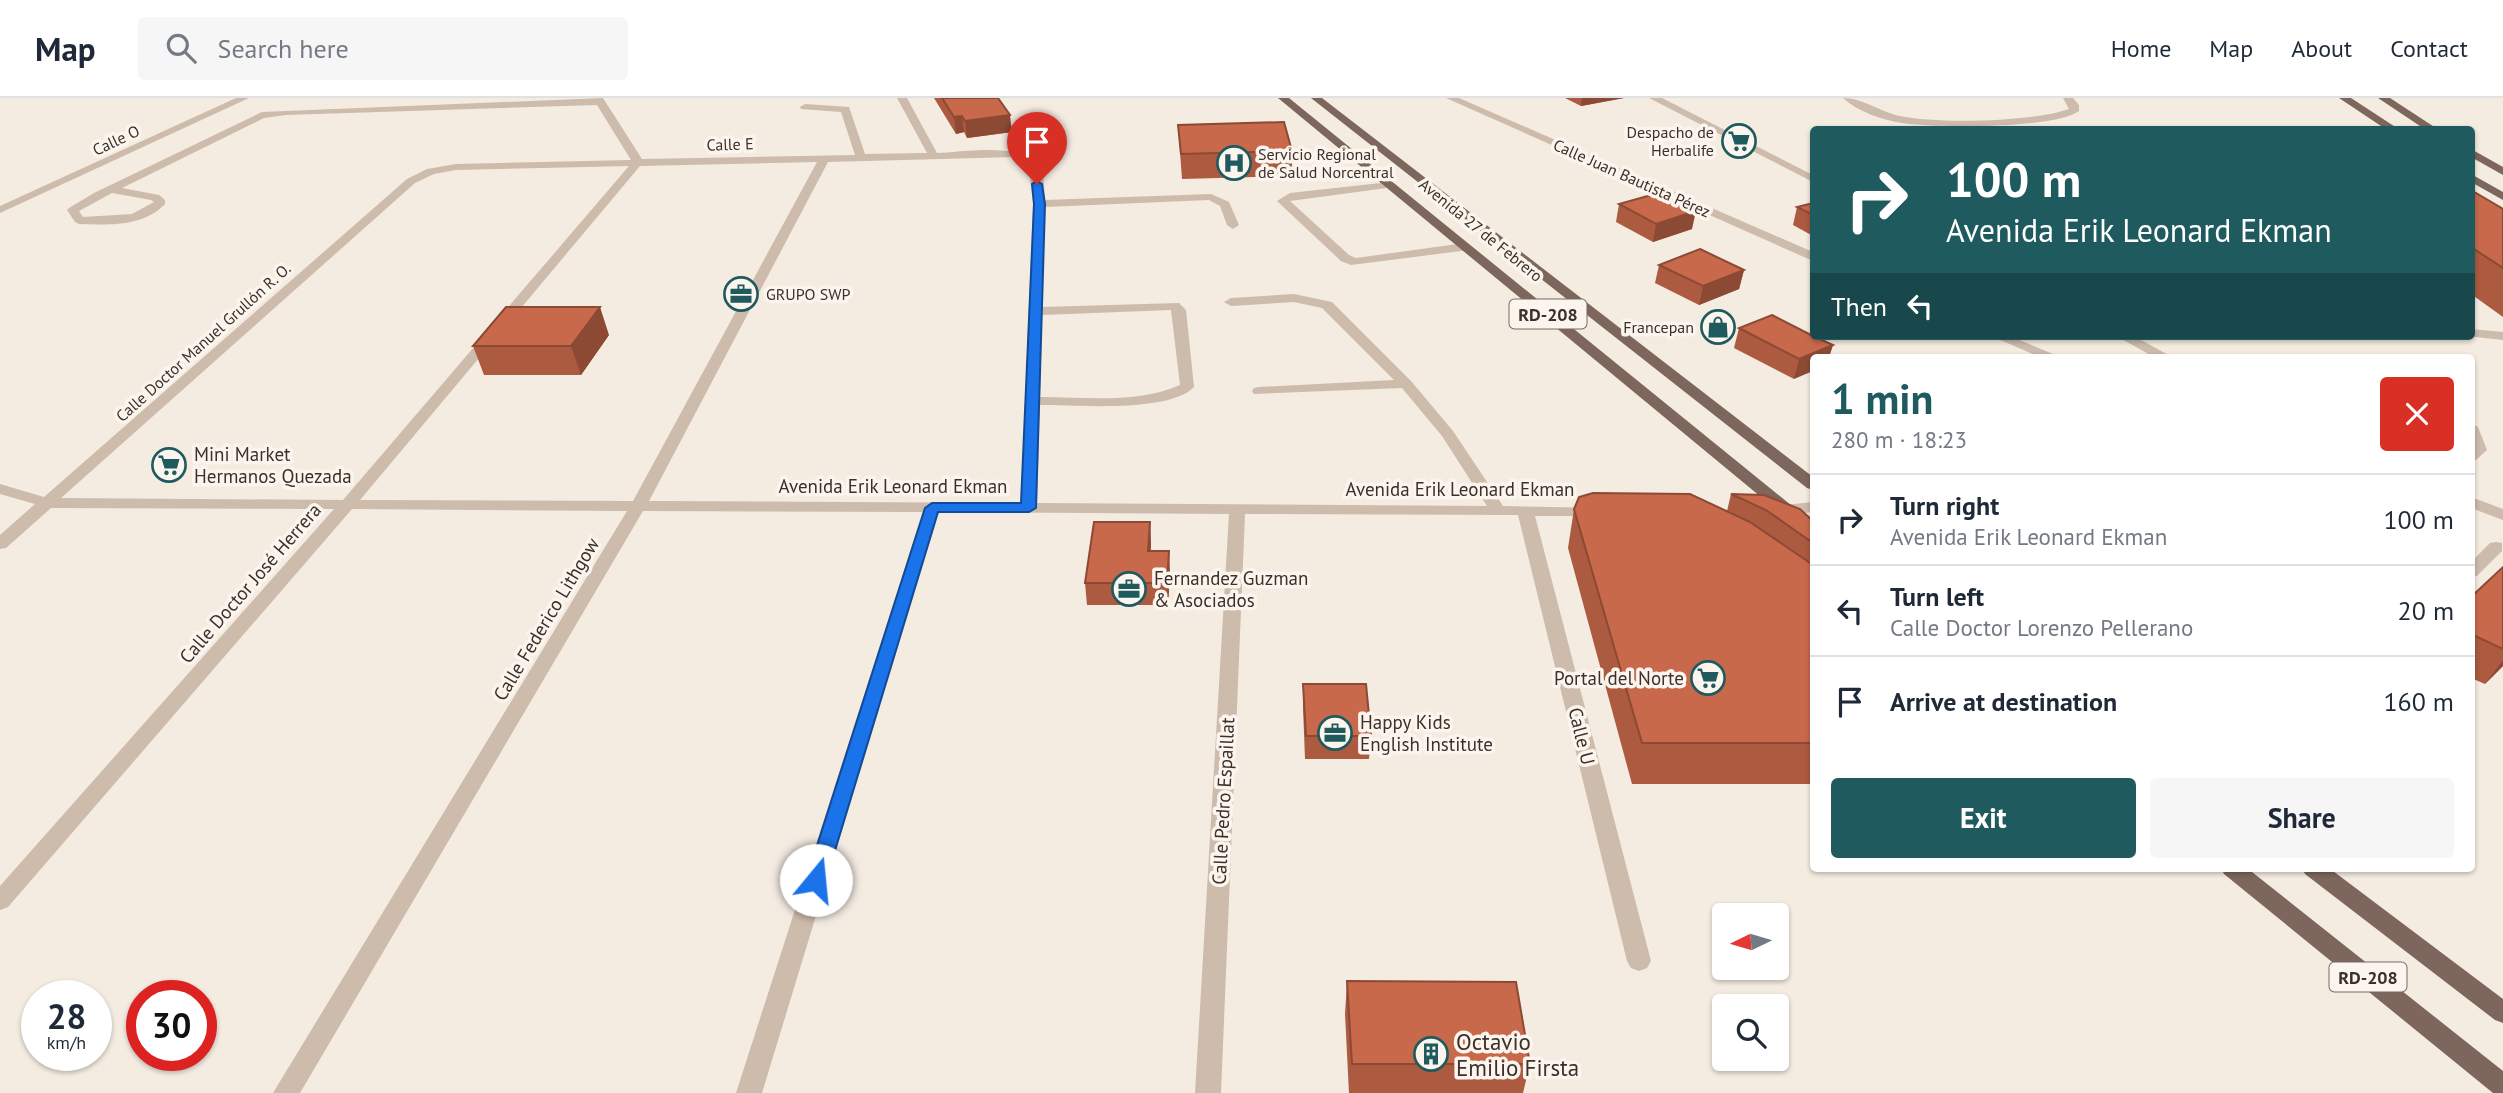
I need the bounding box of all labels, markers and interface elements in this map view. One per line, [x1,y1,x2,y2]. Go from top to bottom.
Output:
search box [138,17,628,80]
text: Map [35,27,96,70]
icon: search [162,29,200,67]
text: Search here [218,32,349,65]
text: Home [2111,33,2171,64]
text: Map [2209,33,2253,64]
text: About [2291,33,2352,64]
text: Contact [2390,33,2468,64]
pin [1007,112,1067,184]
street label: Calle O [89,120,143,160]
place label: Despacho de Herbalife [1627,122,1714,160]
supermarket icon: Despacho de Herbalife [1720,122,1758,160]
icon: arrive [1018,123,1056,161]
street label: Calle E [706,133,754,155]
street label: Calle Juan Bautista Pérez [1550,134,1714,222]
hospital icon: Servicio Regional de Salud Norcentral [1215,144,1253,182]
place label: Servicio Regional de Salud Norcentral [1258,144,1394,182]
text: 100 m [1946,147,2081,211]
icon: right [1831,154,1922,245]
street label: Avenida 27 de Febrero [1415,174,1547,286]
text: Avenida Erik Leonard Ekman [1946,209,2332,251]
street label: Calle Doctor Manuel Grullón R. O. [112,258,294,426]
office icon: GRUPO SWP [722,275,760,313]
place label: GRUPO SWP [766,284,850,304]
icon: left [1901,287,1939,325]
text: Then [1831,290,1887,323]
road number: RD-208 [1510,300,1586,328]
shop icon: Francepan [1699,308,1737,346]
place label: Francepan [1623,317,1694,337]
text: 1 min [1831,371,1933,426]
button: close [2380,377,2454,451]
text: 280 m · 18:23 [1831,425,1967,454]
place label: Mini Market Hermanos Quezada [194,442,352,488]
supermarket icon: Mini Market Hermanos Quezada [150,446,188,484]
street label: Avenida Erik Leonard Ekman [778,474,1008,498]
street label: Avenida Erik Leonard Ekman [1345,477,1575,501]
text: Turn right [1890,489,1999,522]
street label: Calle Doctor José Herrera [174,498,326,668]
icon: right [1831,501,1869,539]
text: 100 m [2383,503,2454,536]
text: Avenida Erik Leonard Ekman [1890,522,2167,551]
street label: Calle Federico Lithgow [488,533,604,705]
place label: Fernandez Guzman & Asociados [1154,566,1308,612]
office icon: Fernandez Guzman & Asociados [1110,570,1148,608]
text: Turn left [1890,580,1984,613]
icon: left [1831,592,1869,630]
text: 20 m [2398,594,2454,627]
text: Calle Doctor Lorenzo Pellerano [1890,613,2193,642]
supermarket icon: Portal del Norte [1689,659,1727,697]
place label: Portal del Norte [1554,666,1684,690]
icon: arrive [1831,683,1869,721]
text: Arrive at destination [1890,685,2117,718]
text: 160 m [2383,685,2454,718]
street label: Calle U [1563,705,1601,767]
place label: Happy Kids English Institute [1360,710,1493,756]
office icon: Happy Kids English Institute [1316,714,1354,752]
street label: Calle Pedro Espaillat [1207,716,1239,885]
button: Exit [1831,778,2136,858]
button: Share [2150,778,2454,858]
position arrow [779,843,853,917]
north arrow [1712,903,1788,980]
map controls [1712,903,1789,1071]
road number: RD-208 [2330,962,2406,992]
speed limit sign: 30 [126,980,217,1071]
text: 28 [47,993,86,1039]
button: search [1712,994,1789,1071]
place label: Octavio Emilio Firsta [1456,1027,1579,1082]
text: km/h [47,1031,86,1054]
building icon: Octavio Emilio Firsta [1412,1035,1450,1073]

